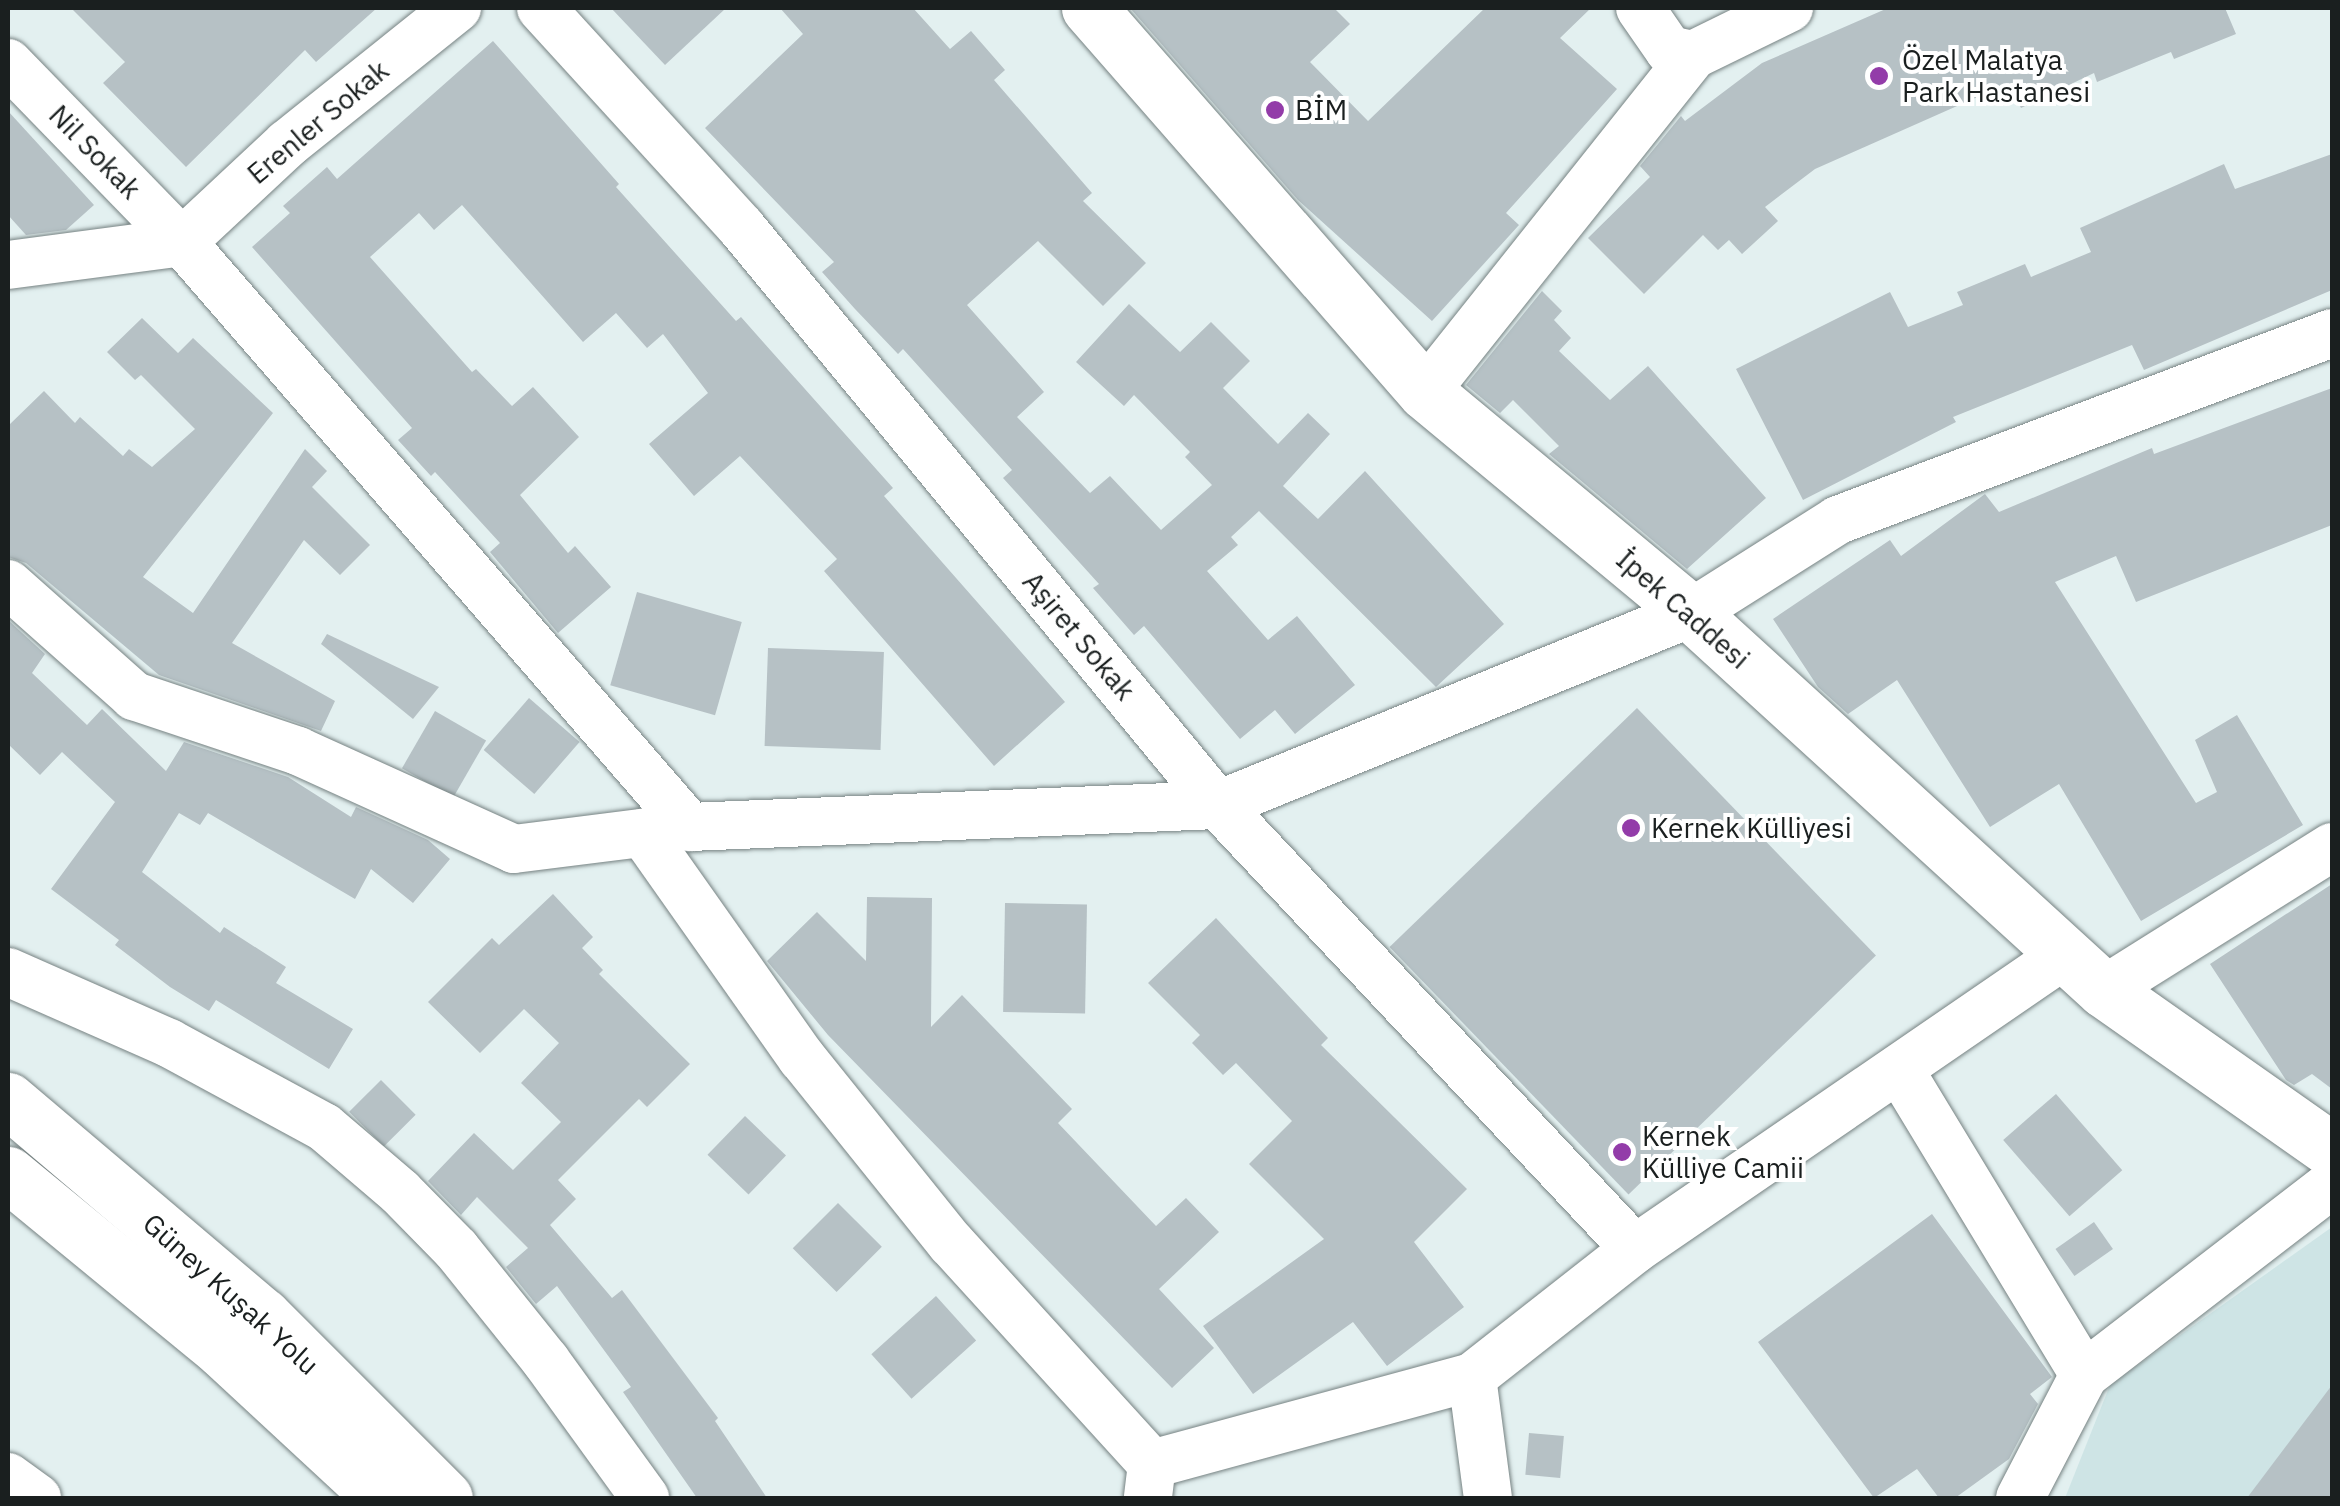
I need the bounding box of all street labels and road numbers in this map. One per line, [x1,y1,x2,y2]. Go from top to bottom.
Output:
street label: Erenler Sokak [241,53,395,191]
street label: Nil Sokak [42,98,148,206]
street label: İpek Caddesi [1610,542,1756,676]
street label: Aşiret Sokak [1016,565,1142,707]
street label: Güney Kuşak Yolu [136,1206,326,1382]

